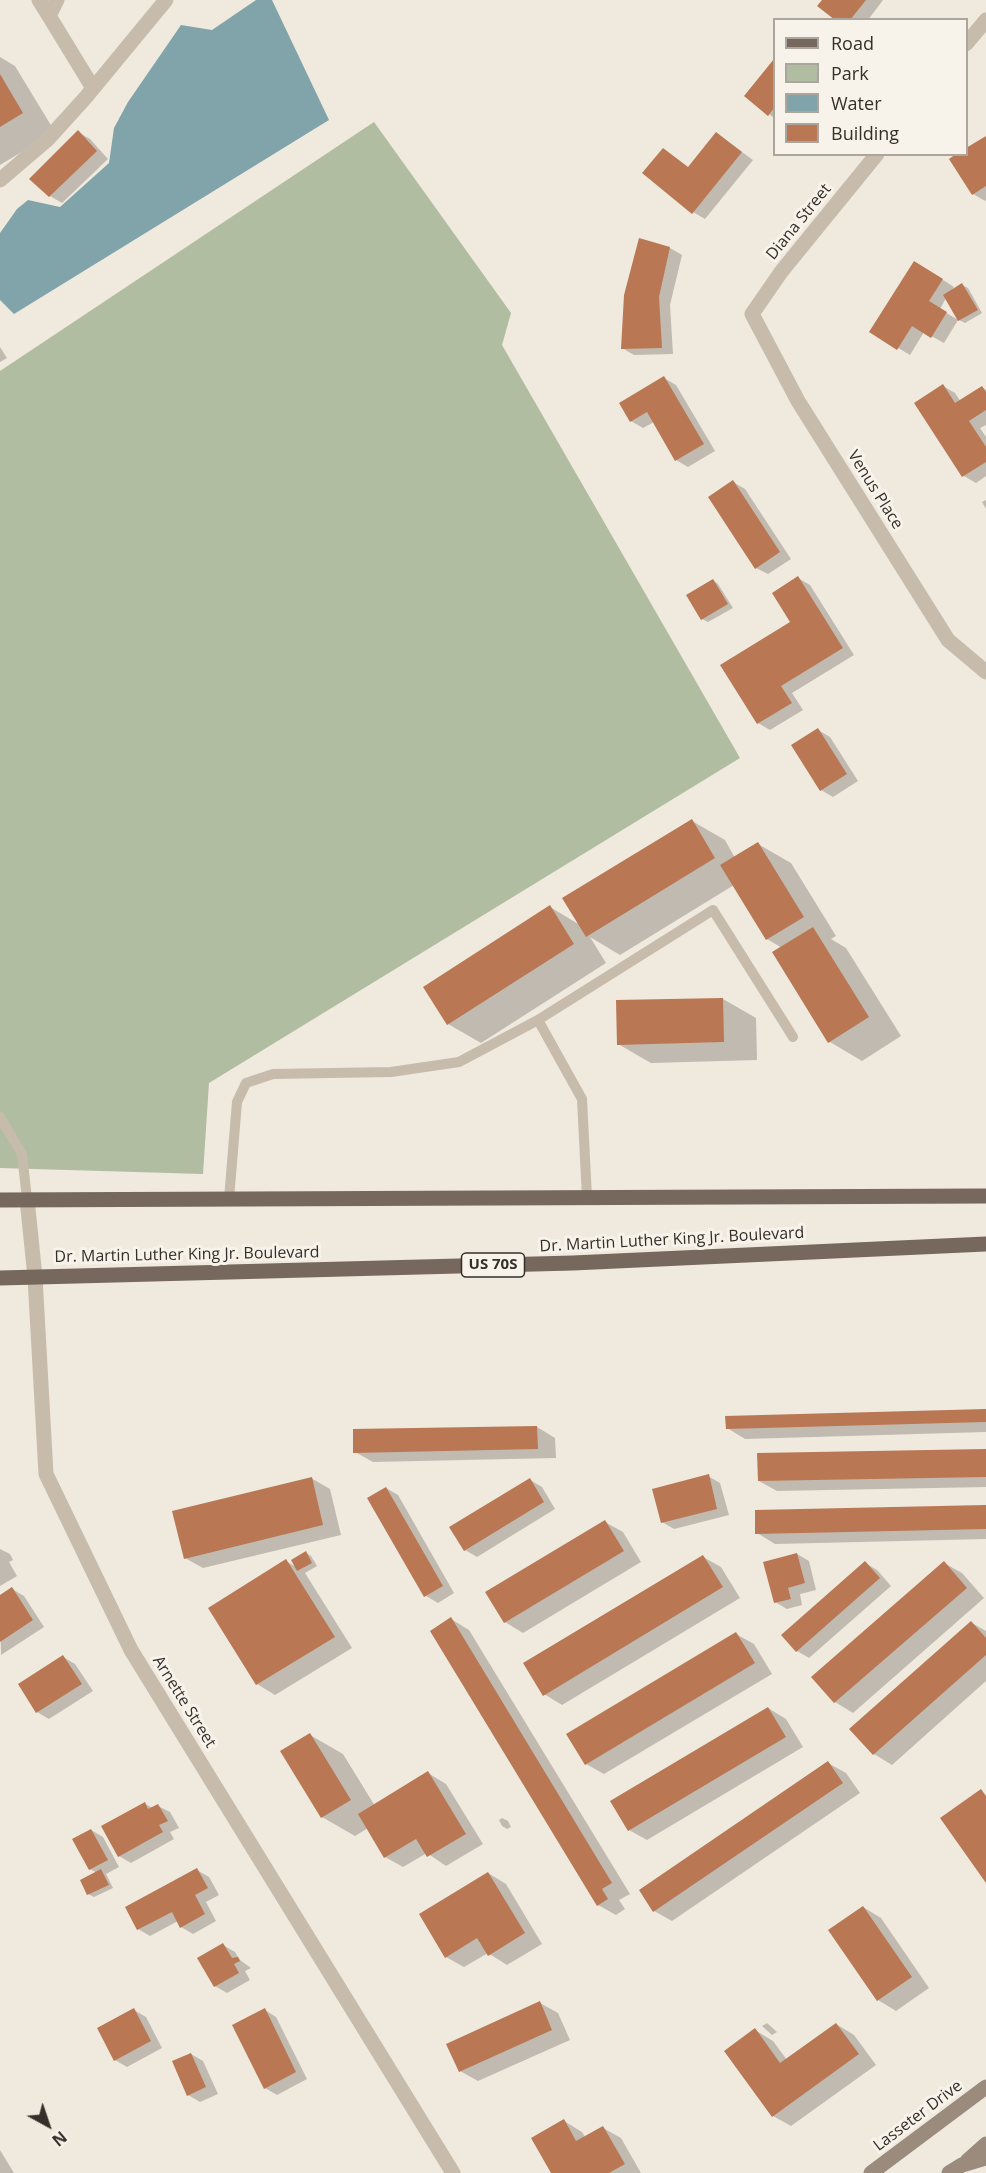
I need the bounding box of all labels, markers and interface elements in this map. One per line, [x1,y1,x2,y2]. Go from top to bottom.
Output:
legend [773,18,968,156]
text: Road [831,31,874,55]
text: Park [831,61,869,85]
text: Water [831,91,882,115]
text: Building [831,121,899,145]
street label: Diana Street [763,180,835,264]
street label: Venus Place [843,447,907,533]
street label: Dr. Martin Luther King Jr. Boulevard [539,1223,805,1257]
street label: Dr. Martin Luther King Jr. Boulevard [54,1243,320,1267]
road number: US 70S [462,1253,524,1277]
street label: Arnette Street [148,1653,220,1751]
street label: Lasseter Drive [870,2076,966,2156]
north arrow [18,2095,78,2155]
text: N [48,2126,72,2151]

